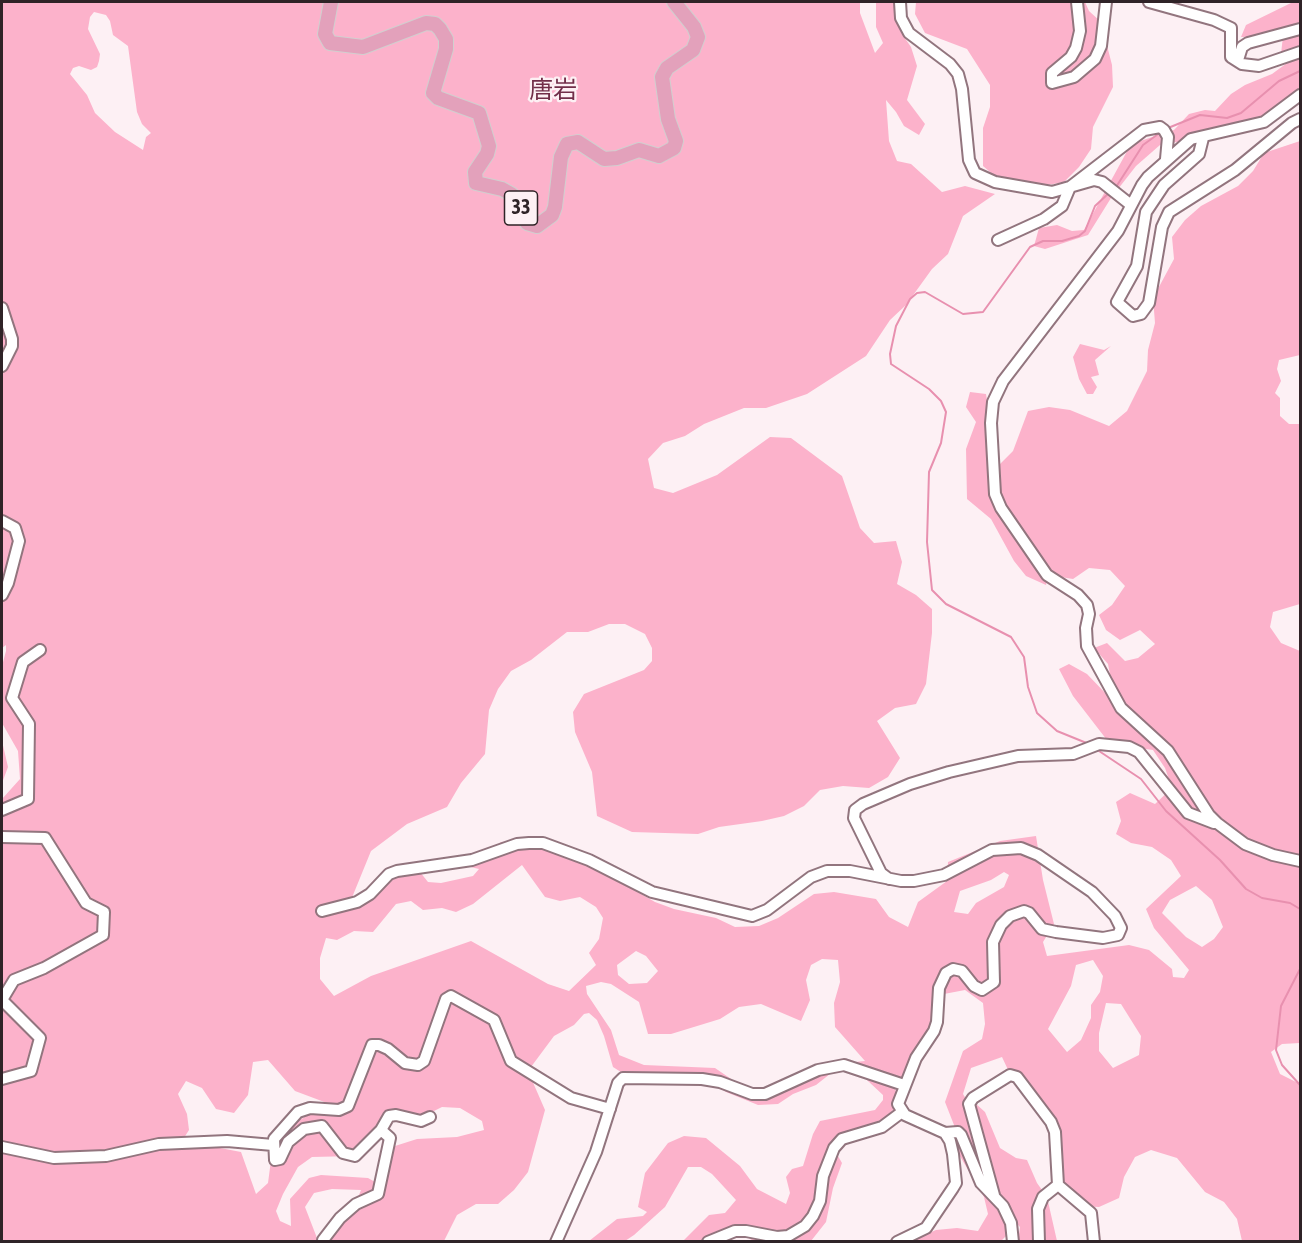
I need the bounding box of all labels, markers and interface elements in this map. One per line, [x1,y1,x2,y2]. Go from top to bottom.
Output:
district label: 唐岩 [529,76,577,104]
road number: 33 [504,191,538,225]

